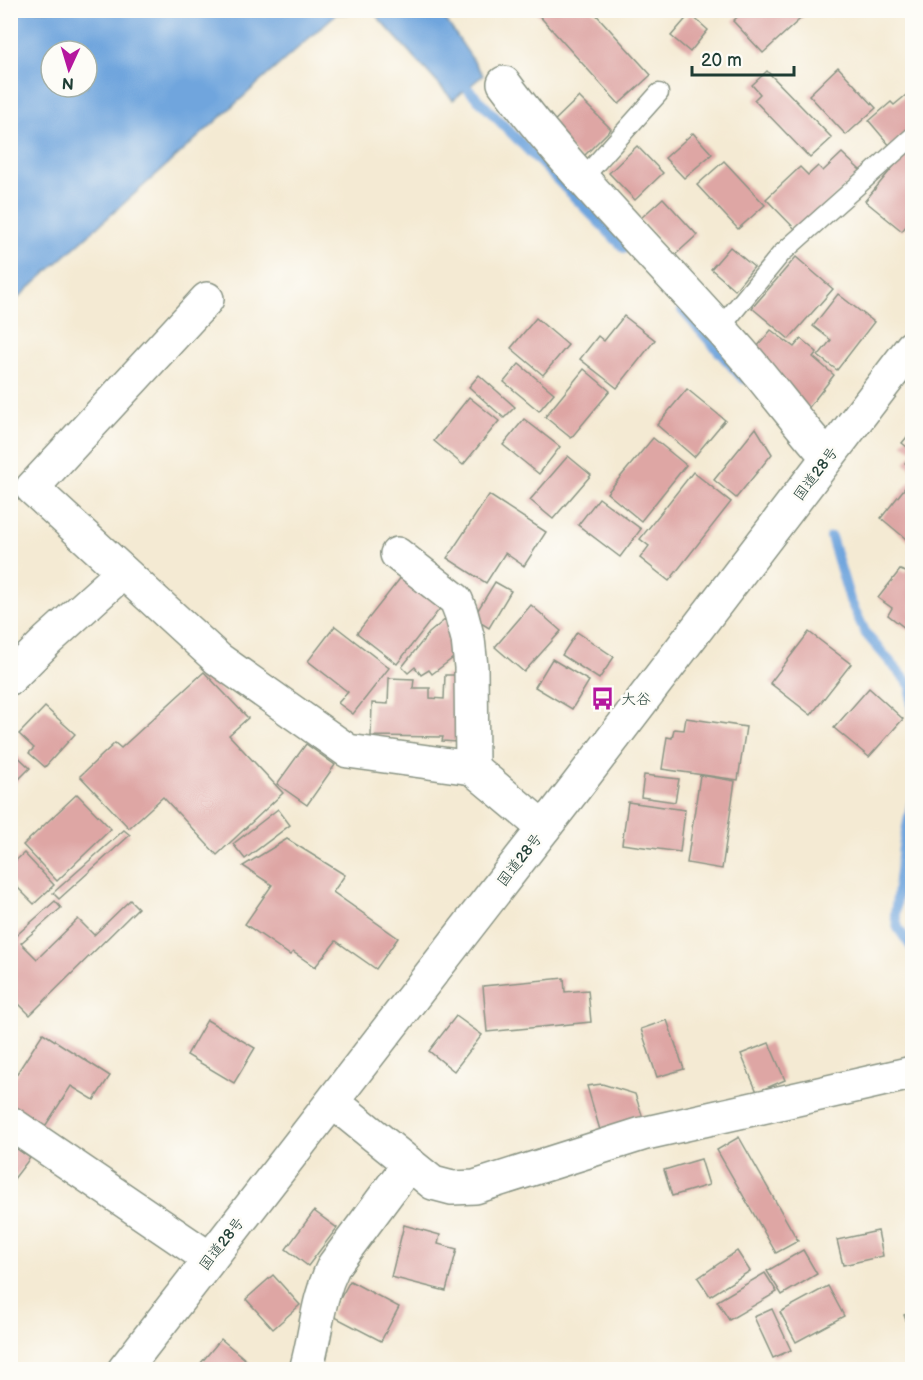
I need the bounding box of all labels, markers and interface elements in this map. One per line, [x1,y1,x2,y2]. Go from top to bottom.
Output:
north arrow [39,39,99,99]
scale bar [692,39,794,77]
text: 20 m [701,50,742,71]
text: N [61,73,75,92]
street label: 国道28号 [790,443,842,505]
bus stop icon: 大谷 [590,686,616,712]
place label: 大谷 [621,690,651,709]
street label: 国道28号 [493,829,547,891]
street label: 国道28号 [195,1213,249,1275]

